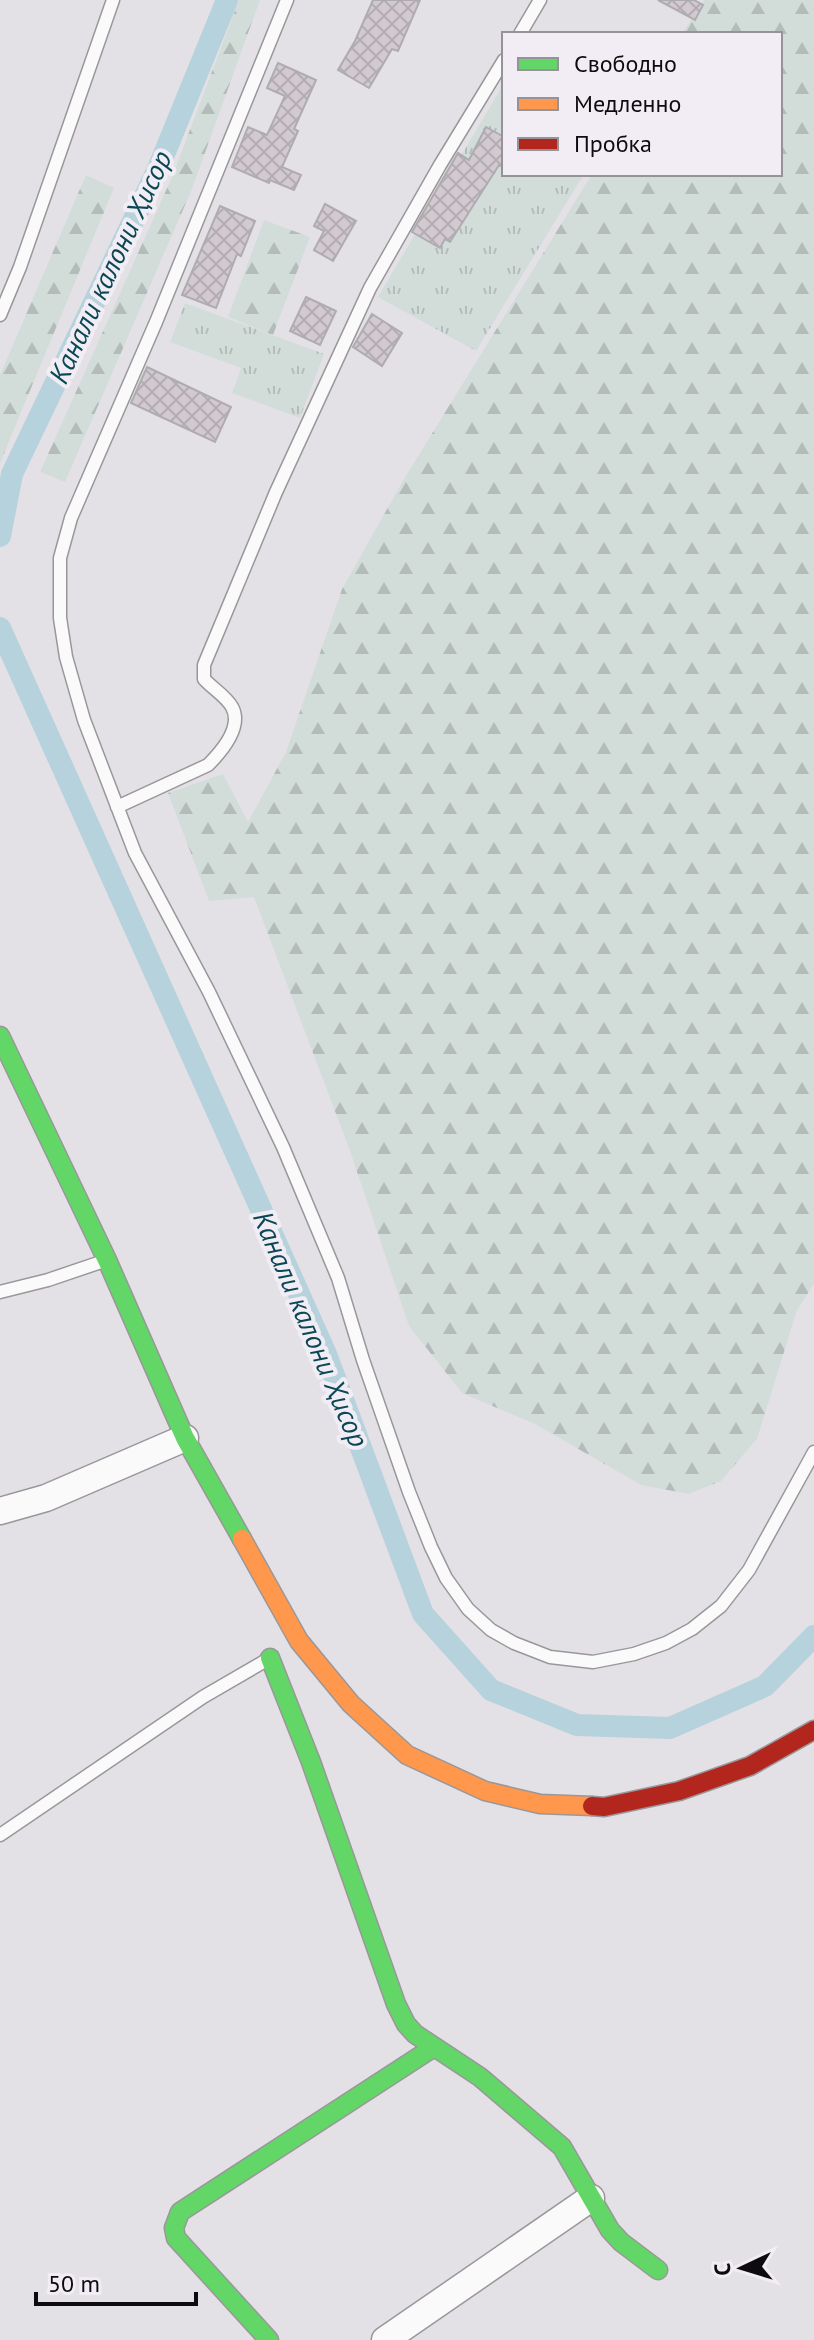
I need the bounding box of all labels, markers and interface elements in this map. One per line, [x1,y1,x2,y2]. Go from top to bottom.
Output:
legend [502,32,782,176]
text: Свободно [574,48,677,79]
text: Медленно [574,88,681,119]
text: Пробка [574,128,652,159]
water label: Канали калони Ҳисор [39,144,180,389]
water label: Канали калони Ҳисор [245,1205,378,1452]
north arrow [702,2228,782,2308]
scale bar [36,2256,196,2306]
text: С [708,2262,736,2277]
text: 50 m [48,2268,100,2299]

